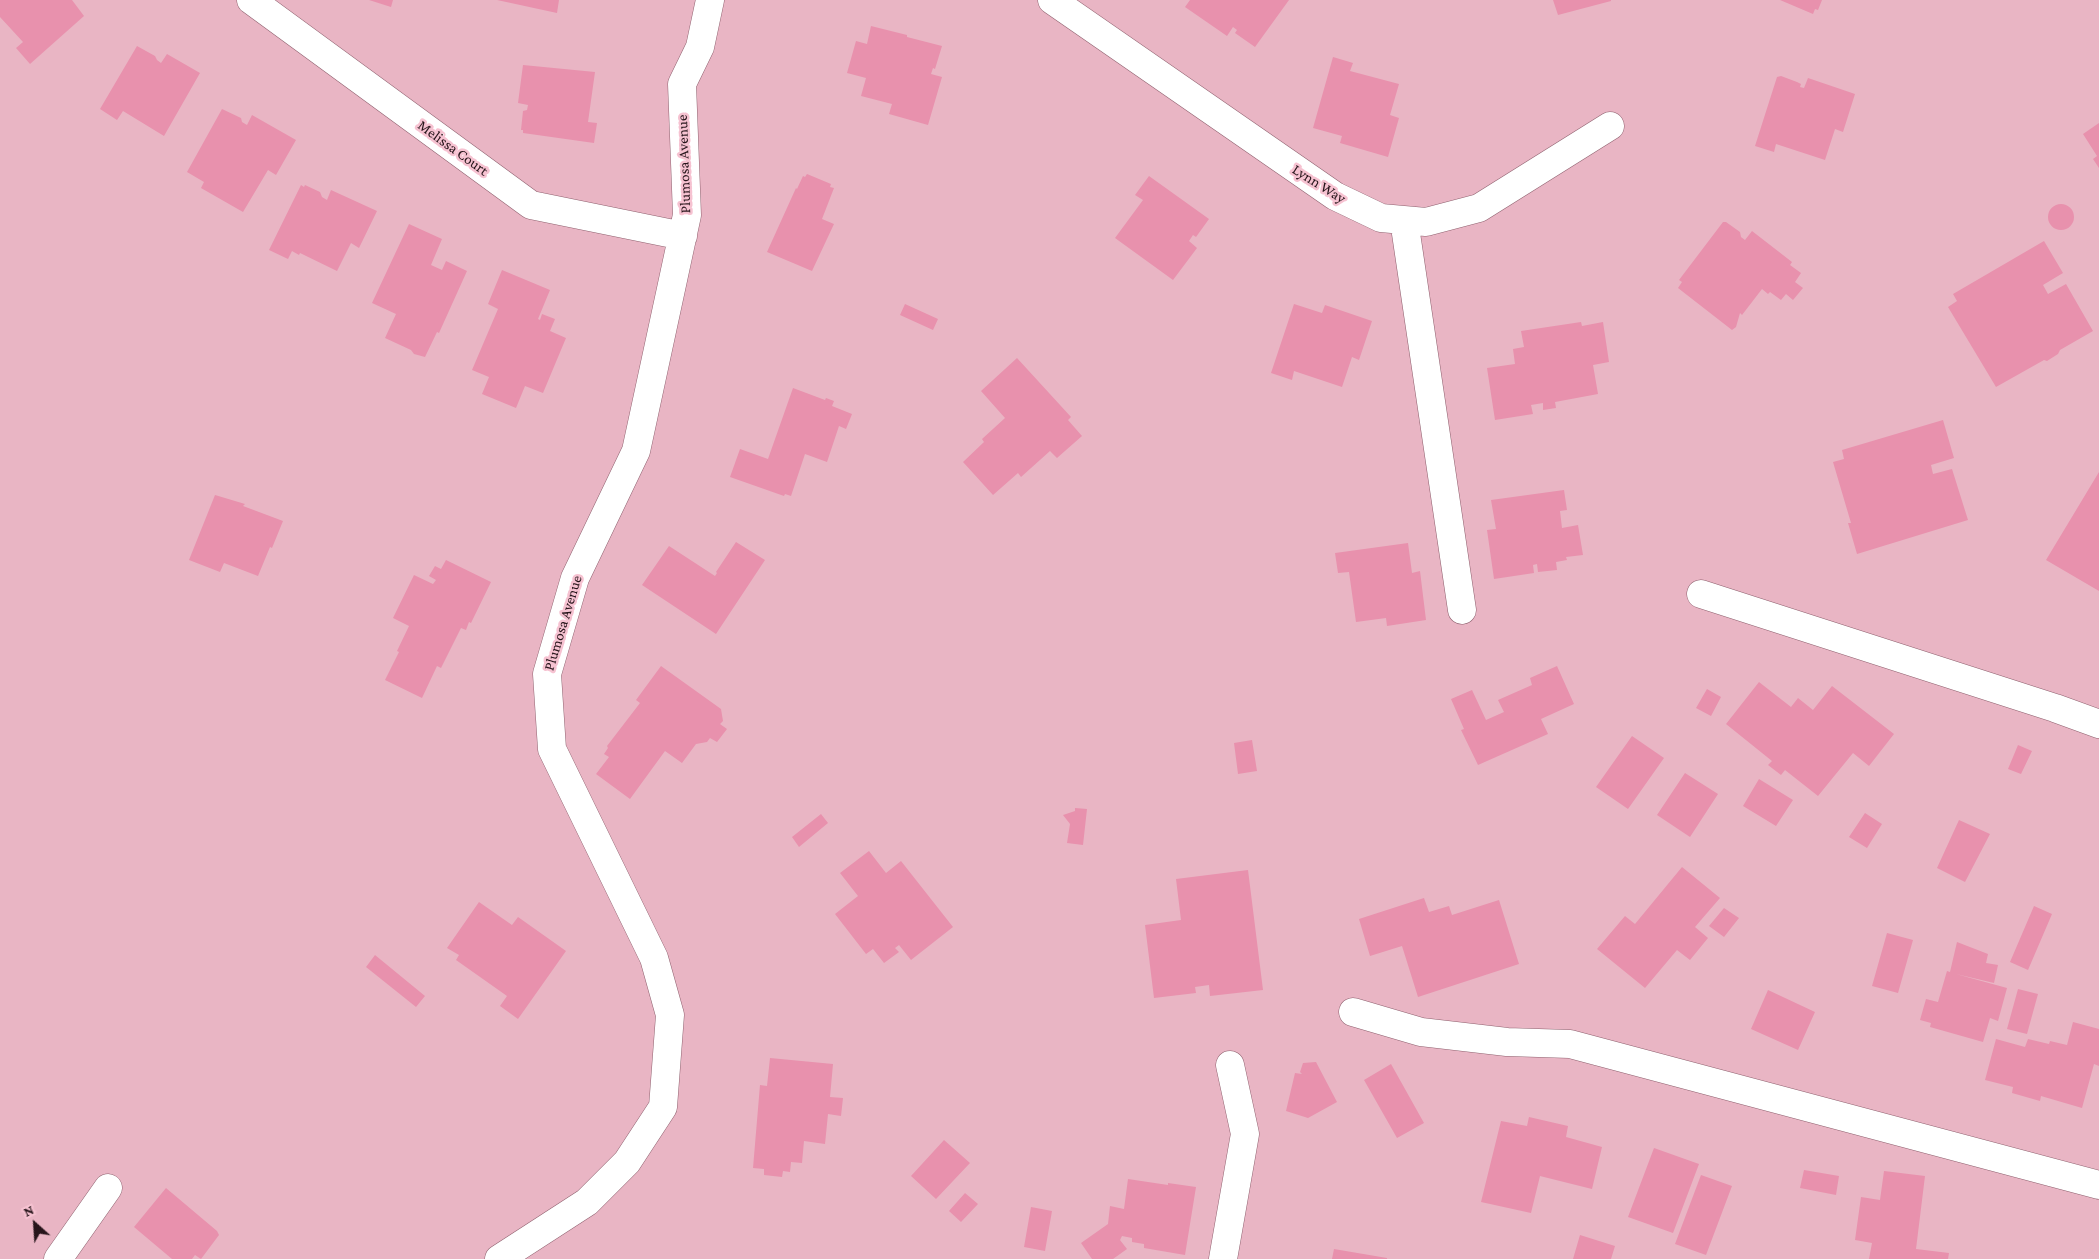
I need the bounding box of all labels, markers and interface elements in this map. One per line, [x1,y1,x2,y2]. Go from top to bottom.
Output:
street label: Plumosa Avenue [673,114,695,214]
street label: Melissa Court [414,116,492,180]
street label: Lynn Way [1289,161,1349,207]
street label: Plumosa Avenue [540,573,586,673]
north arrow [10,1199,60,1249]
text: N [21,1201,36,1220]

